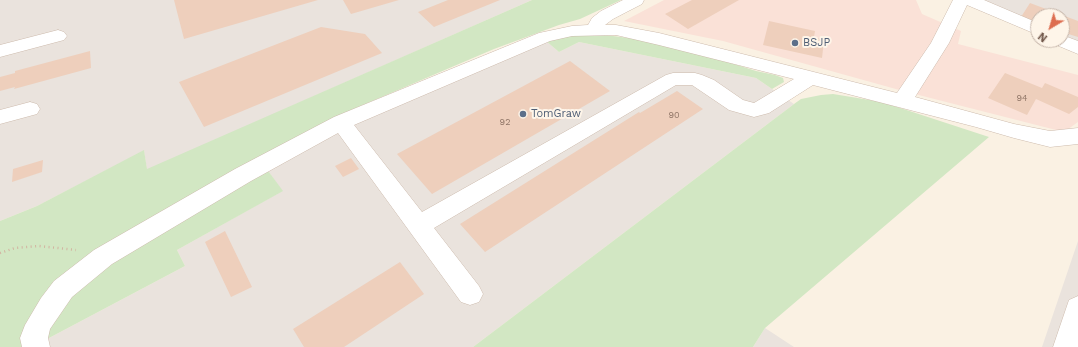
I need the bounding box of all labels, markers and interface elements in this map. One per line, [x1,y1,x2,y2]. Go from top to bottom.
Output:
north arrow [1030,8,1070,48]
text: N [1036,29,1050,45]
place label: BSJP [803,36,830,50]
marker: BSJP [790,38,800,48]
house number: 94 [1016,93,1028,103]
place label: TomGraw [531,107,581,121]
marker: TomGraw [518,109,528,119]
house number: 90 [668,110,680,120]
house number: 92 [500,117,510,127]

